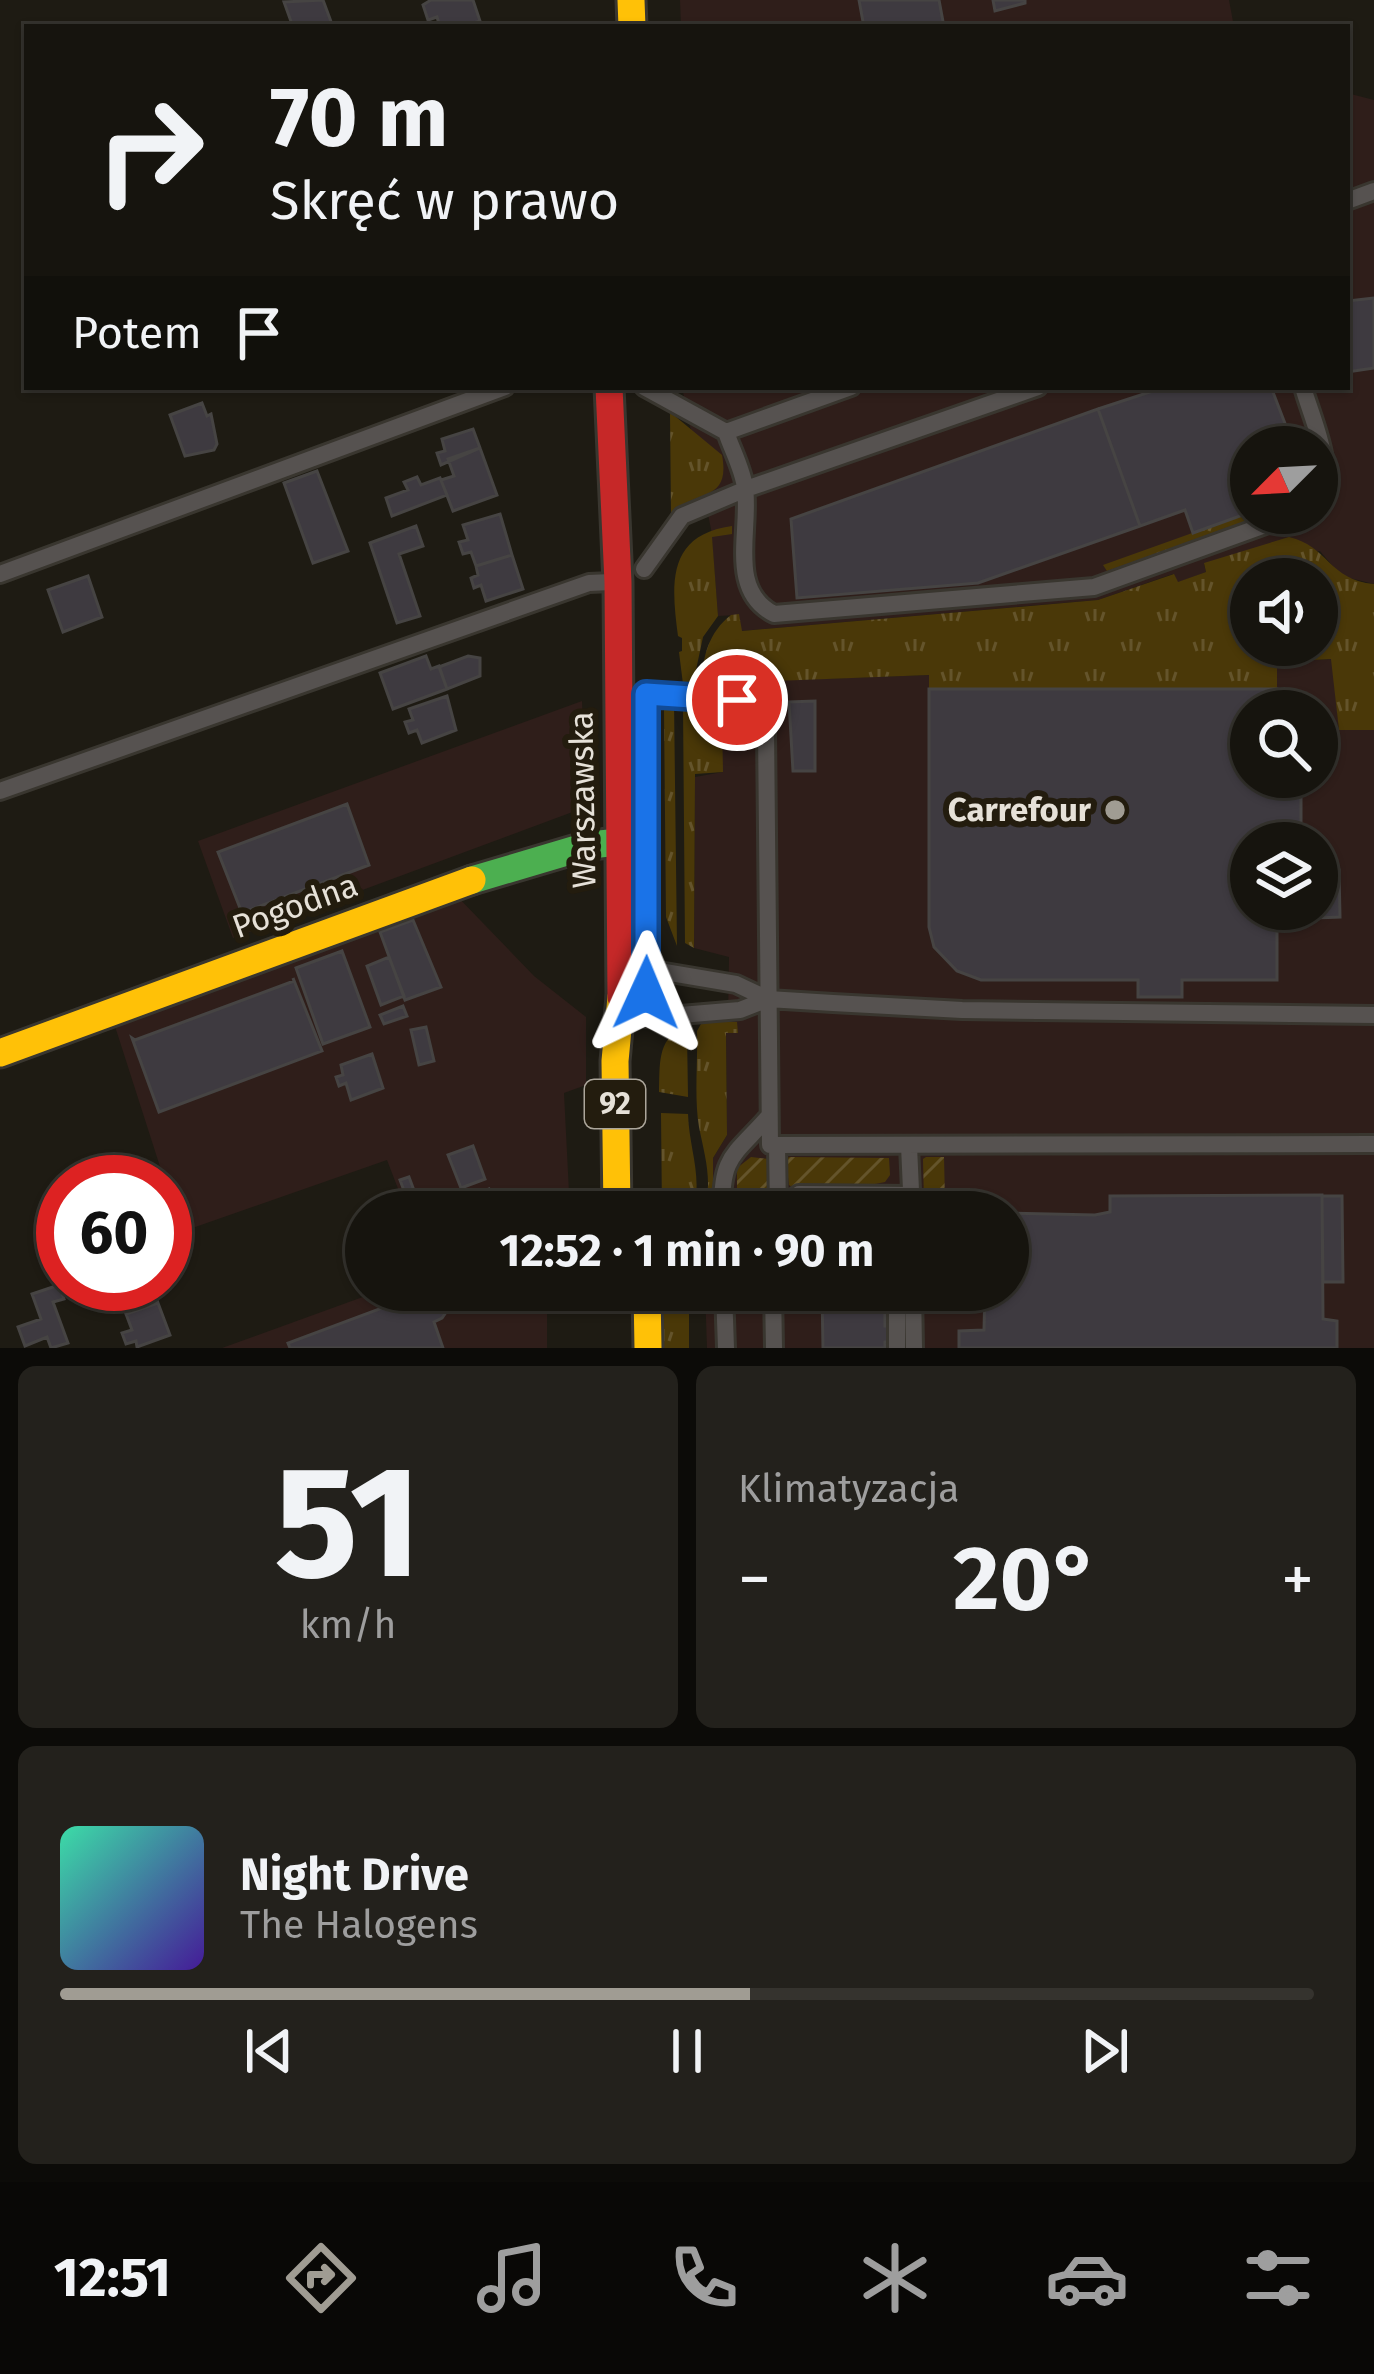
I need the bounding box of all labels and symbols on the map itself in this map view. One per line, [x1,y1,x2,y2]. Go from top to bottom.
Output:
north arrow [1230,426,1338,534]
pin [686,649,788,751]
street label: Warszawska [561,711,605,889]
place label: Carrefour [948,790,1092,830]
marker: Carrefour [1102,797,1128,823]
street label: Pogodna [227,865,363,947]
position arrow [583,930,709,1056]
road number: 92 [585,1080,645,1128]
speed limit sign: 60 [36,1155,192,1311]

